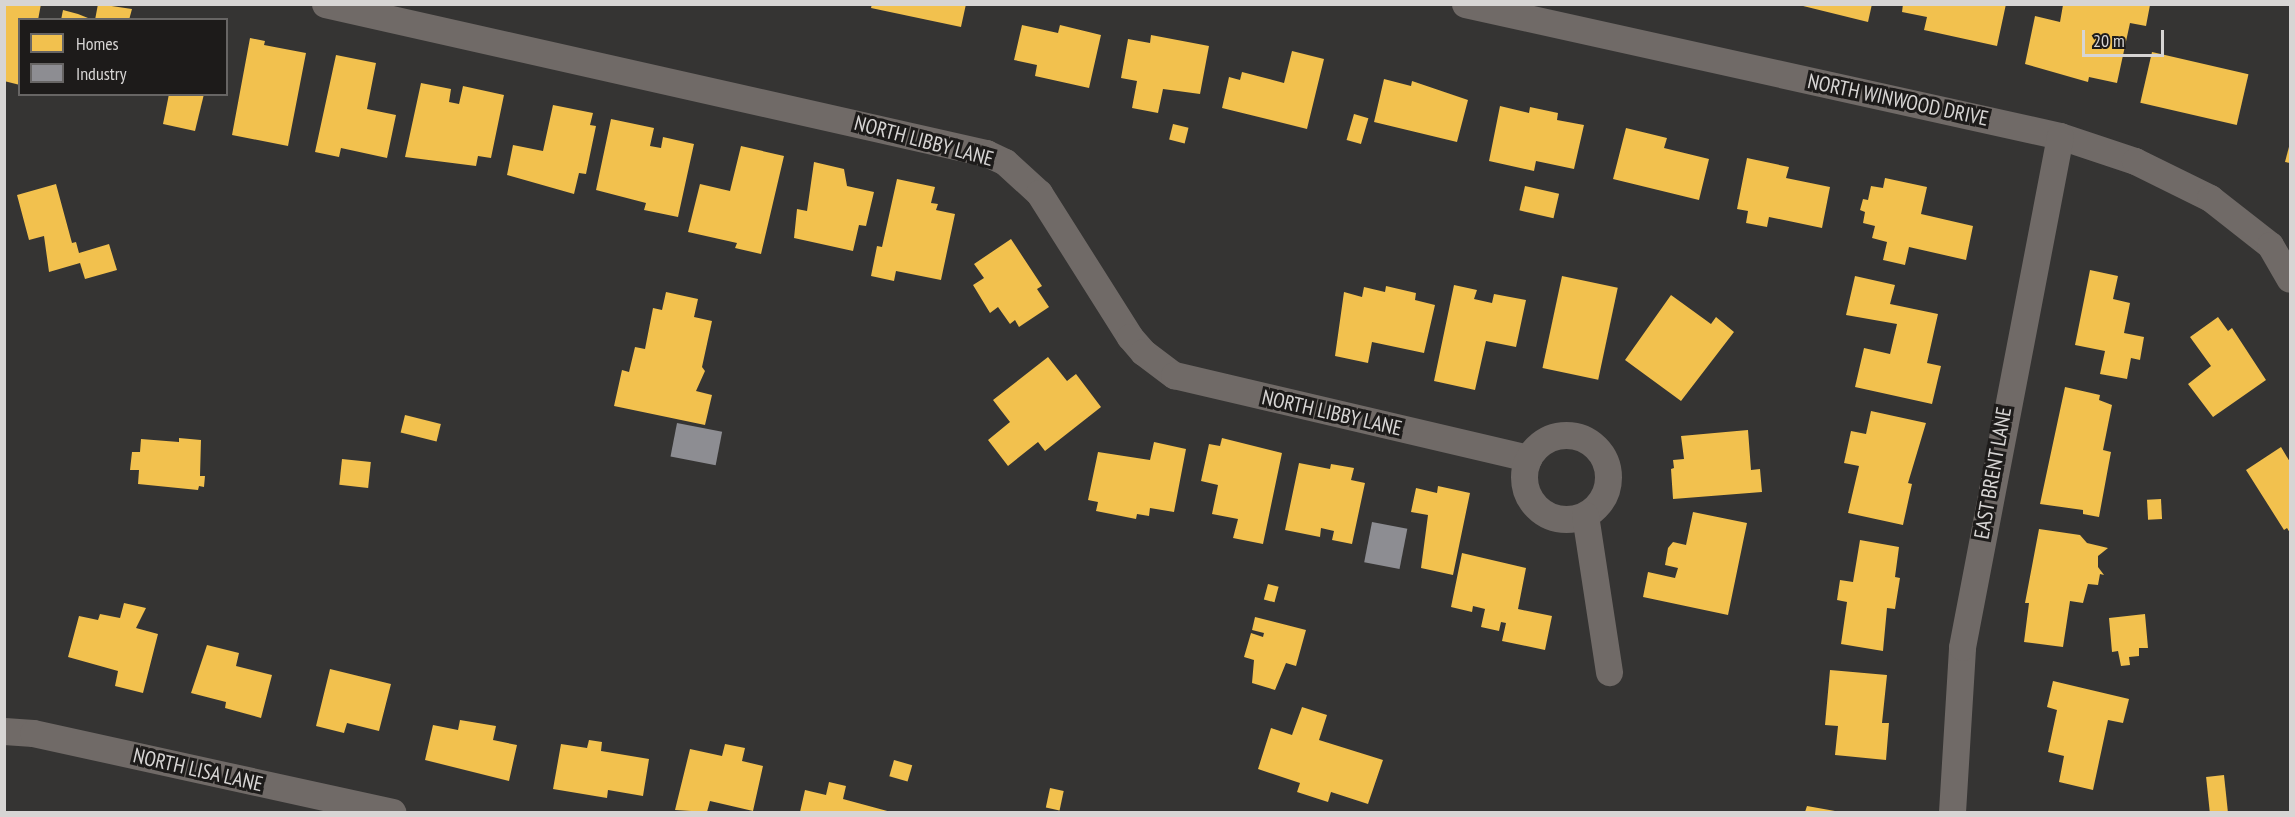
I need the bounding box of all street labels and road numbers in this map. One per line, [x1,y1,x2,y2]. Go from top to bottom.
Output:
street label: NORTH WINWOOD DRIVE [1805,69,1991,131]
street label: NORTH LIBBY LANE [851,110,997,172]
street label: NORTH LIBBY LANE [1259,385,1405,441]
street label: EAST BRENT LANE [1969,404,2017,542]
street label: NORTH LISA LANE [130,743,266,797]

